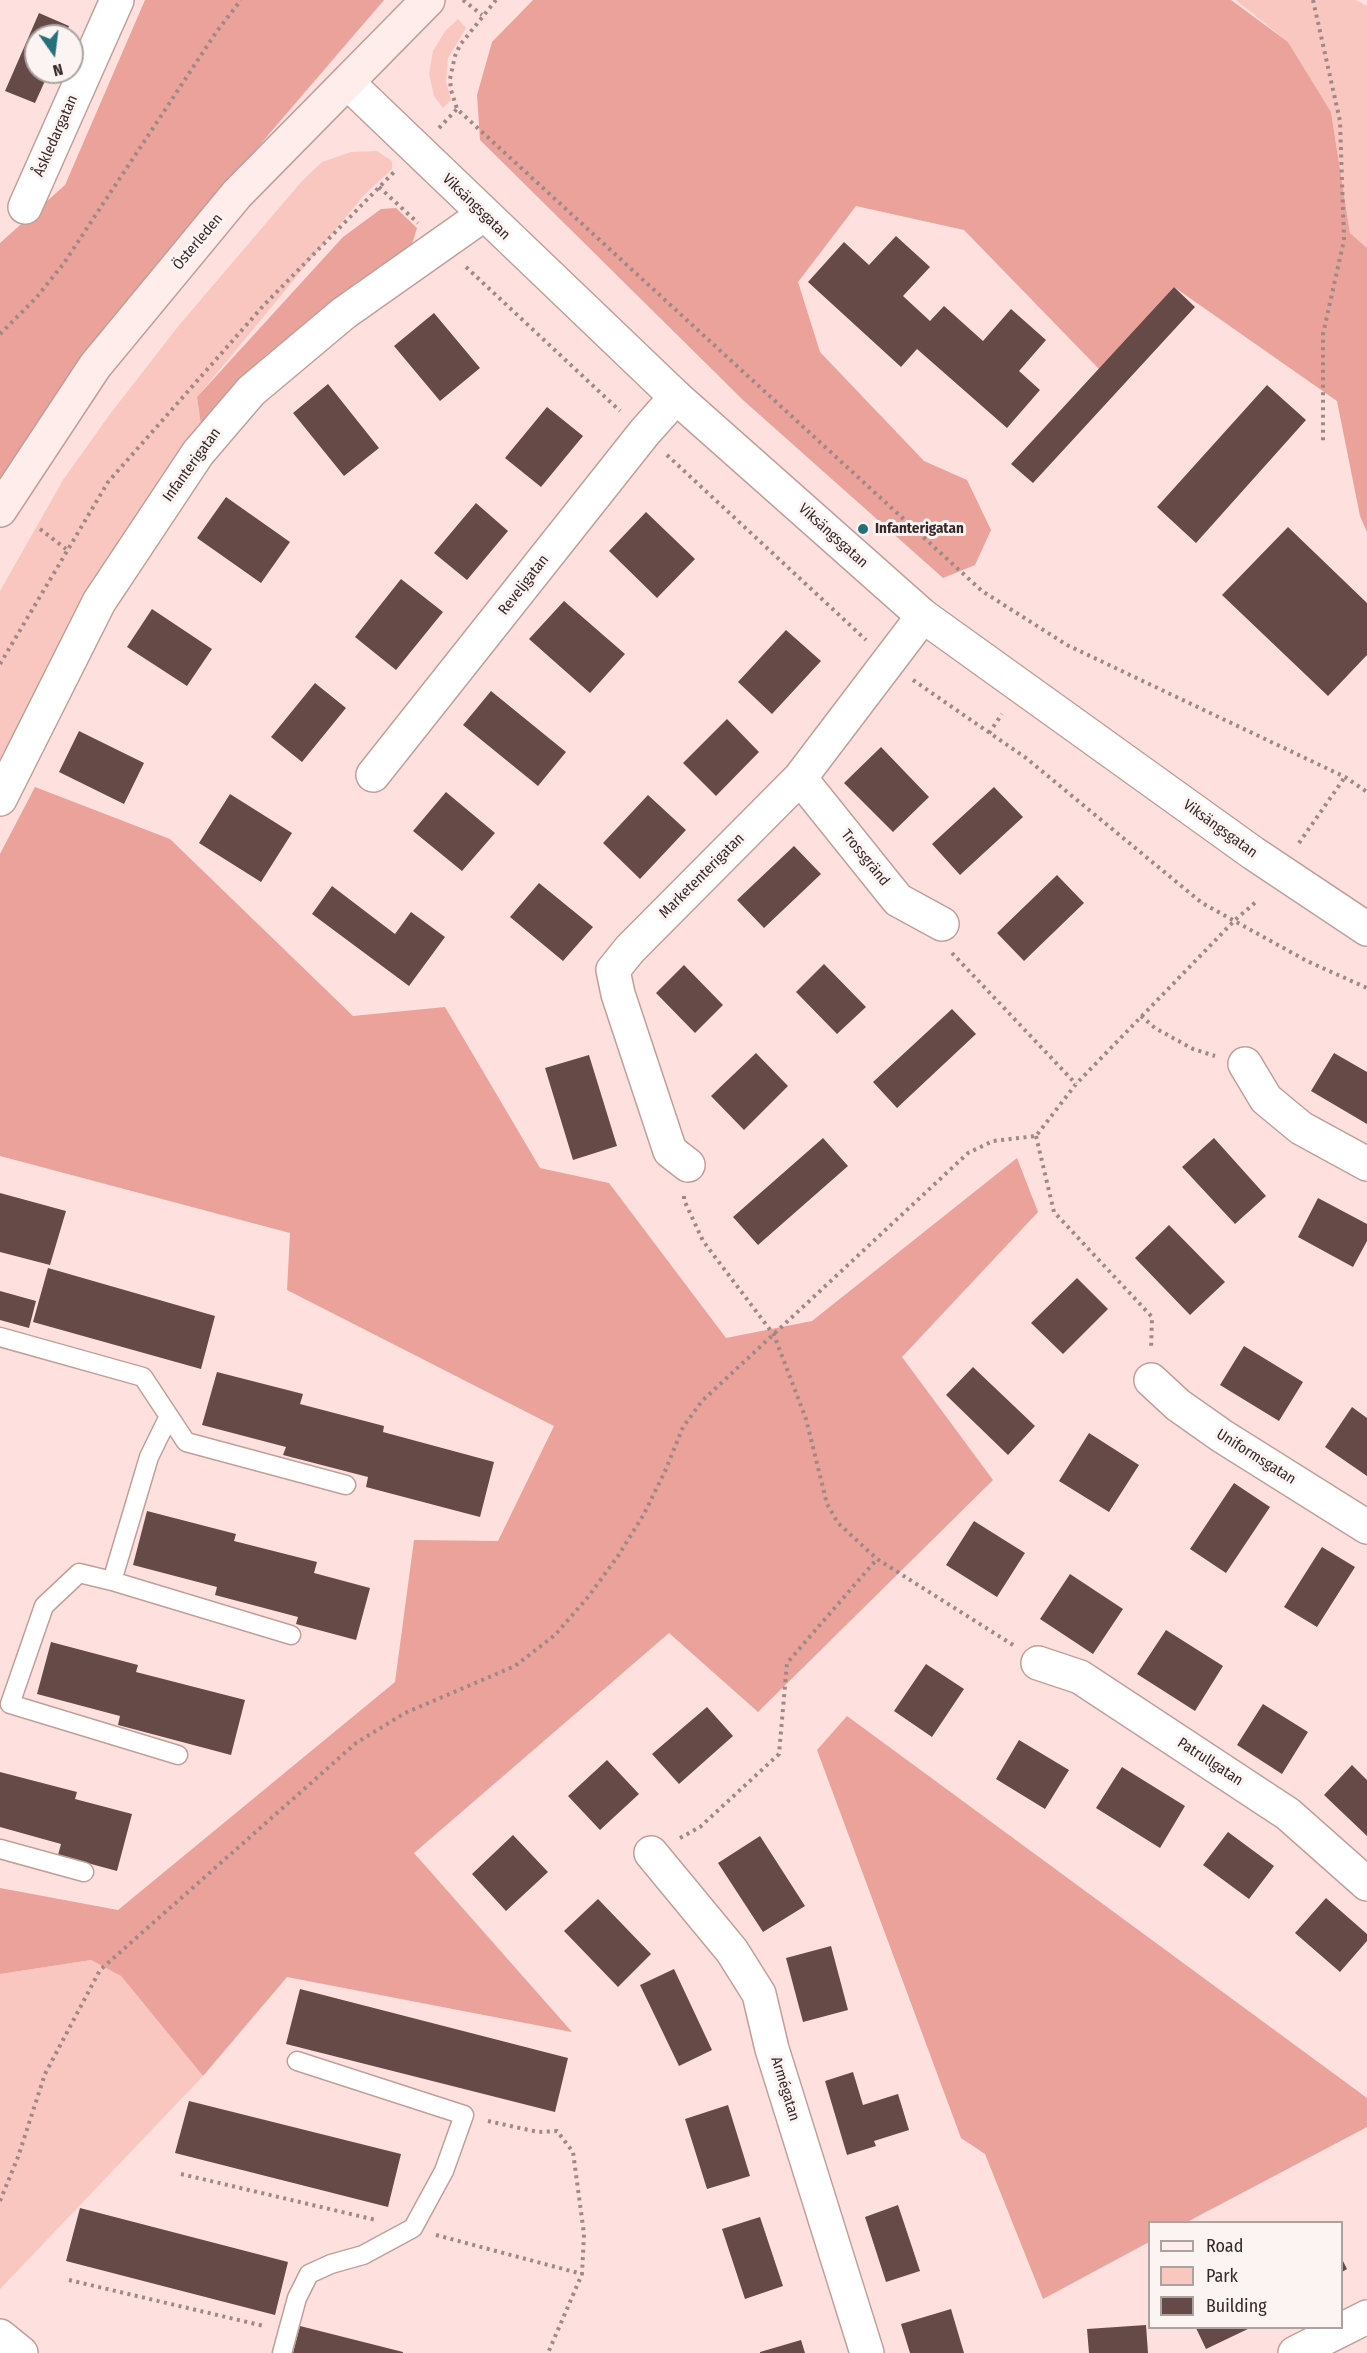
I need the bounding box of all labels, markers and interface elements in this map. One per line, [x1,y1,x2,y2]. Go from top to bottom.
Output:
north arrow [24,24,84,84]
text: N [51,60,65,80]
street label: Åskledargatan [30,93,82,179]
street label: Viksängsgatan [438,170,514,244]
street label: Österleden [169,210,227,274]
street label: Infanterigatan [159,425,225,505]
street label: Viksängsgatan [795,500,871,572]
place label: Infanterigatan [875,520,964,538]
marker: Infanterigatan [856,522,870,536]
street label: Reveljgatan [495,551,553,619]
street label: Viksängsgatan [1179,796,1261,862]
street label: Trossgränd [837,826,893,890]
street label: Marketenterigatan [656,830,748,922]
street label: Uniformsgatan [1213,1425,1299,1489]
street label: Patrullgatan [1174,1734,1246,1790]
street label: Armégatan [767,2055,803,2123]
legend [1148,2221,1343,2329]
text: Road [1206,2235,1243,2257]
text: Park [1206,2265,1238,2287]
text: Building [1206,2295,1267,2317]

